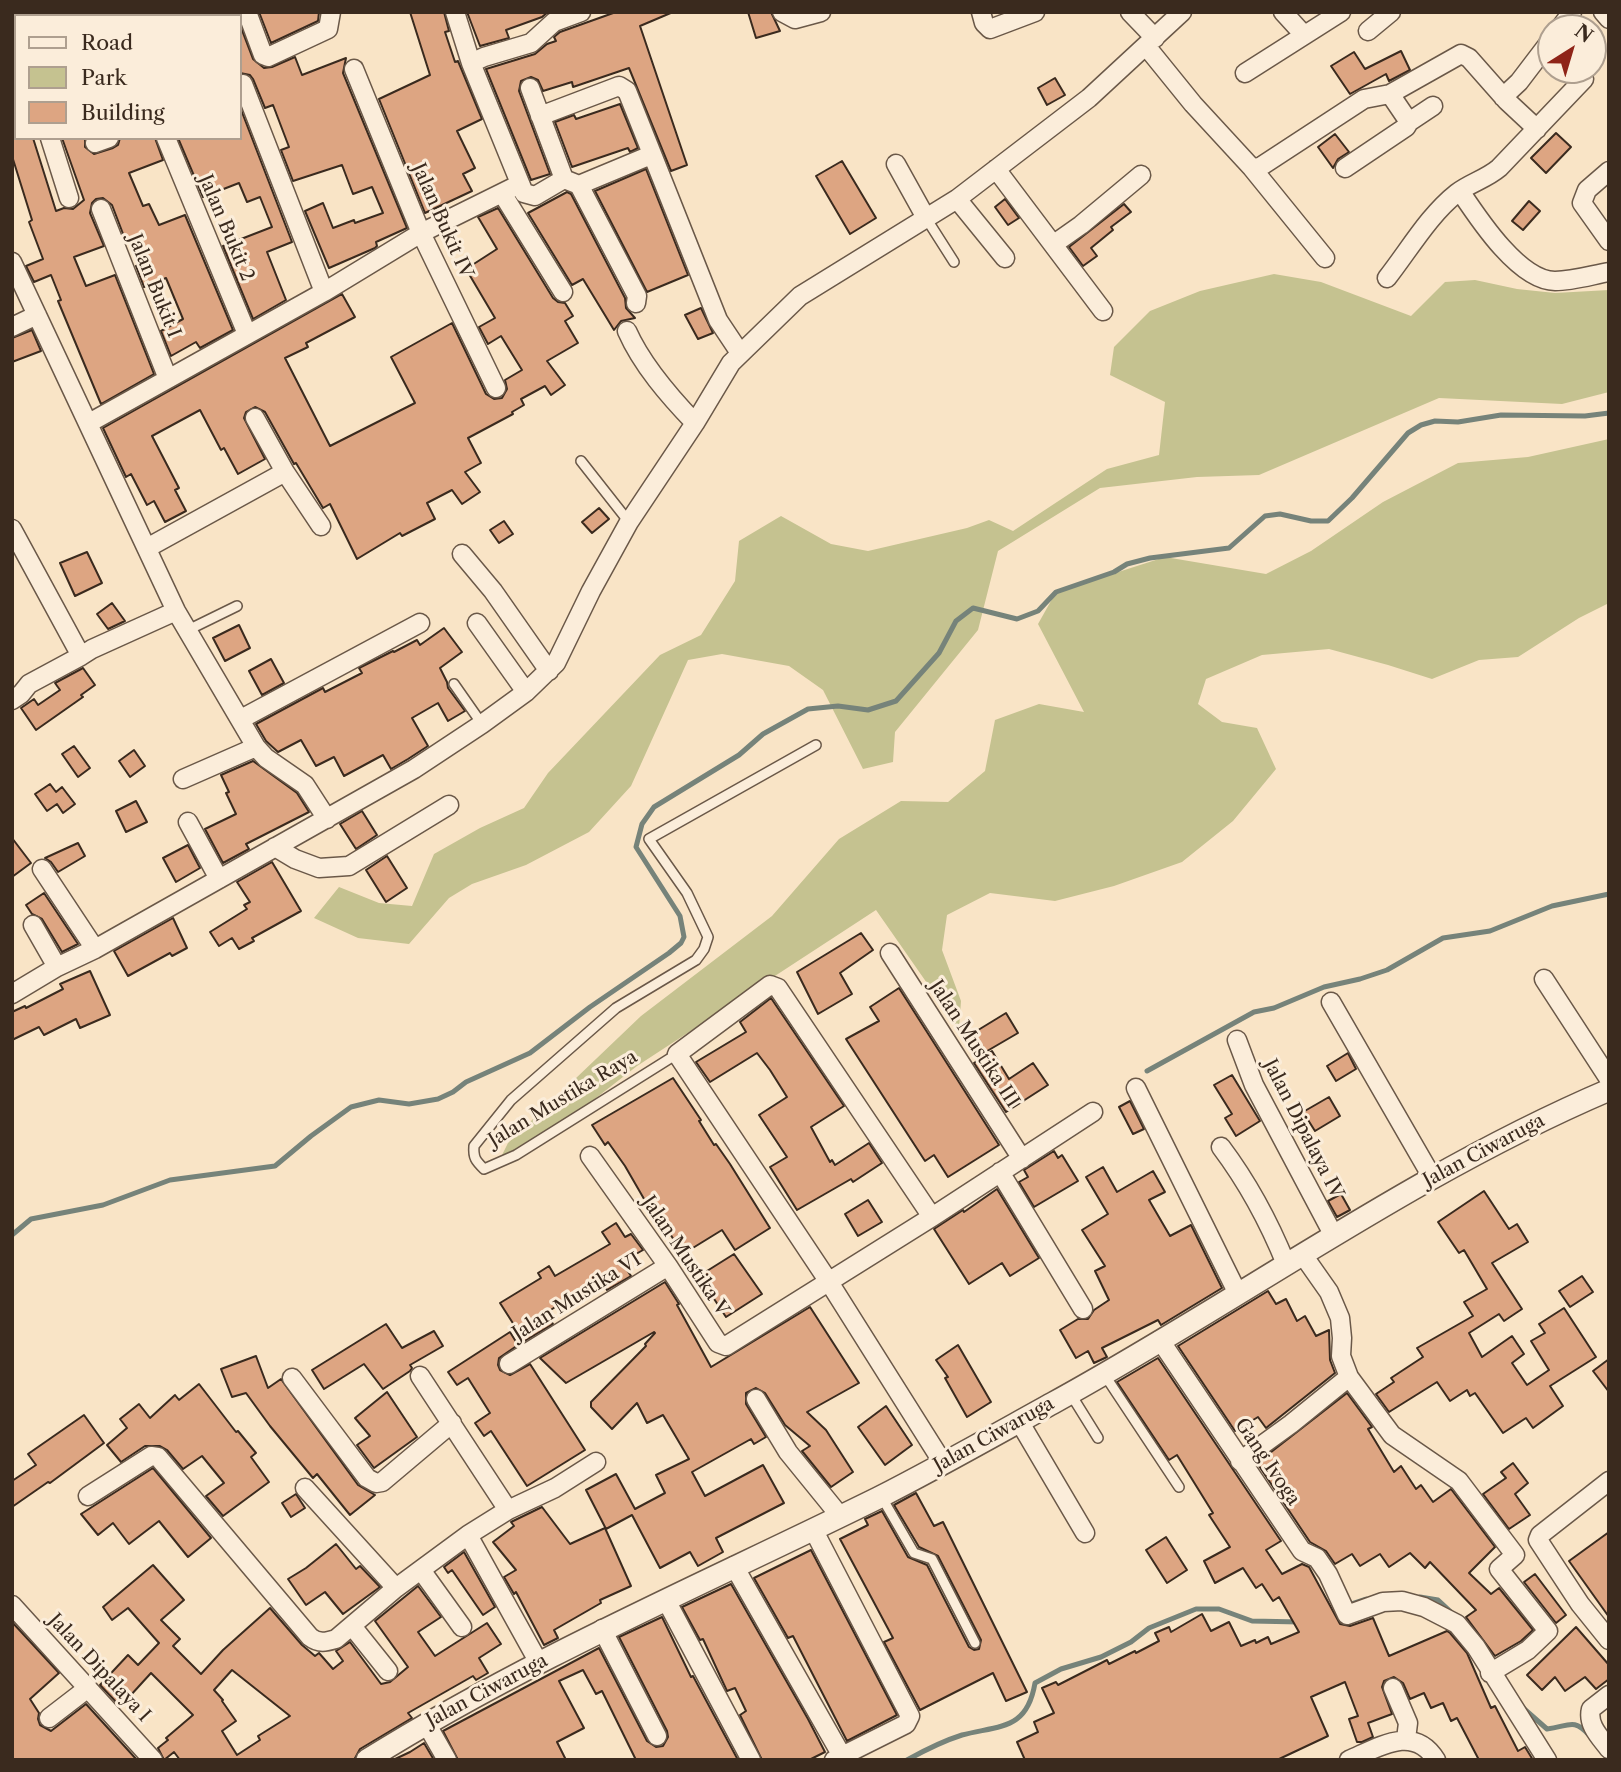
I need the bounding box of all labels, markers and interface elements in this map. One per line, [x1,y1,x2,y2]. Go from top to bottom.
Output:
legend [14,14,242,140]
north arrow [1537,14,1607,84]
text: N [1570,19,1597,48]
text: Road [81,30,133,55]
text: Park [81,65,127,90]
text: Building [81,100,165,125]
street label: Jalan Bukit IV [406,160,478,282]
street label: Jalan Bukit 2 [193,171,259,285]
street label: Jalan Bukit I [123,231,185,341]
street label: Jalan Mustika III [924,976,1024,1112]
street label: Jalan Mustika Raya [484,1046,642,1152]
street label: Jalan Dipalaya IV [1258,1056,1348,1202]
street label: Jalan Ciwaruga [1419,1109,1549,1193]
street label: Jalan Mustika V [636,1192,734,1320]
street label: Jalan Mustika VI [509,1248,645,1346]
street label: Jalan Ciwaruga [930,1392,1058,1478]
street label: Gang Ivoga [1229,1414,1305,1510]
street label: Jalan Dipalaya I [43,1609,155,1727]
street label: Jalan Ciwaruga [422,1649,552,1733]

